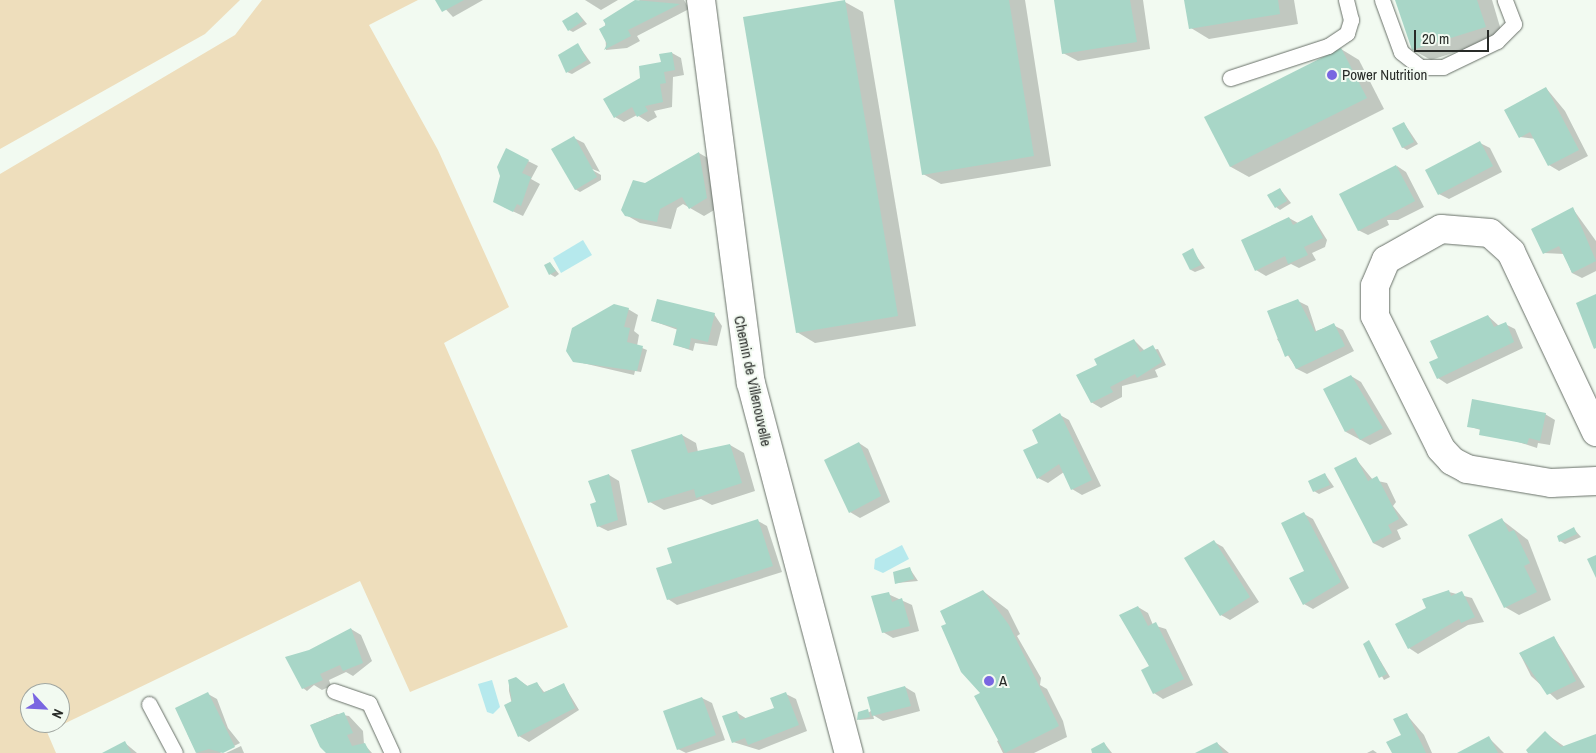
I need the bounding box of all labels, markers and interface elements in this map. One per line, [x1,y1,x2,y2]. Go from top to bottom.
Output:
scale bar [1416,20,1491,52]
text: 20 m [1422,28,1449,49]
place label: Power Nutrition [1342,66,1427,84]
marker: Power Nutrition [1326,69,1338,81]
street label: Chemin de Villenouvelle [730,314,776,448]
place label: A [999,672,1007,690]
marker: A [983,675,995,687]
north arrow [20,683,70,733]
text: N [48,706,68,721]

